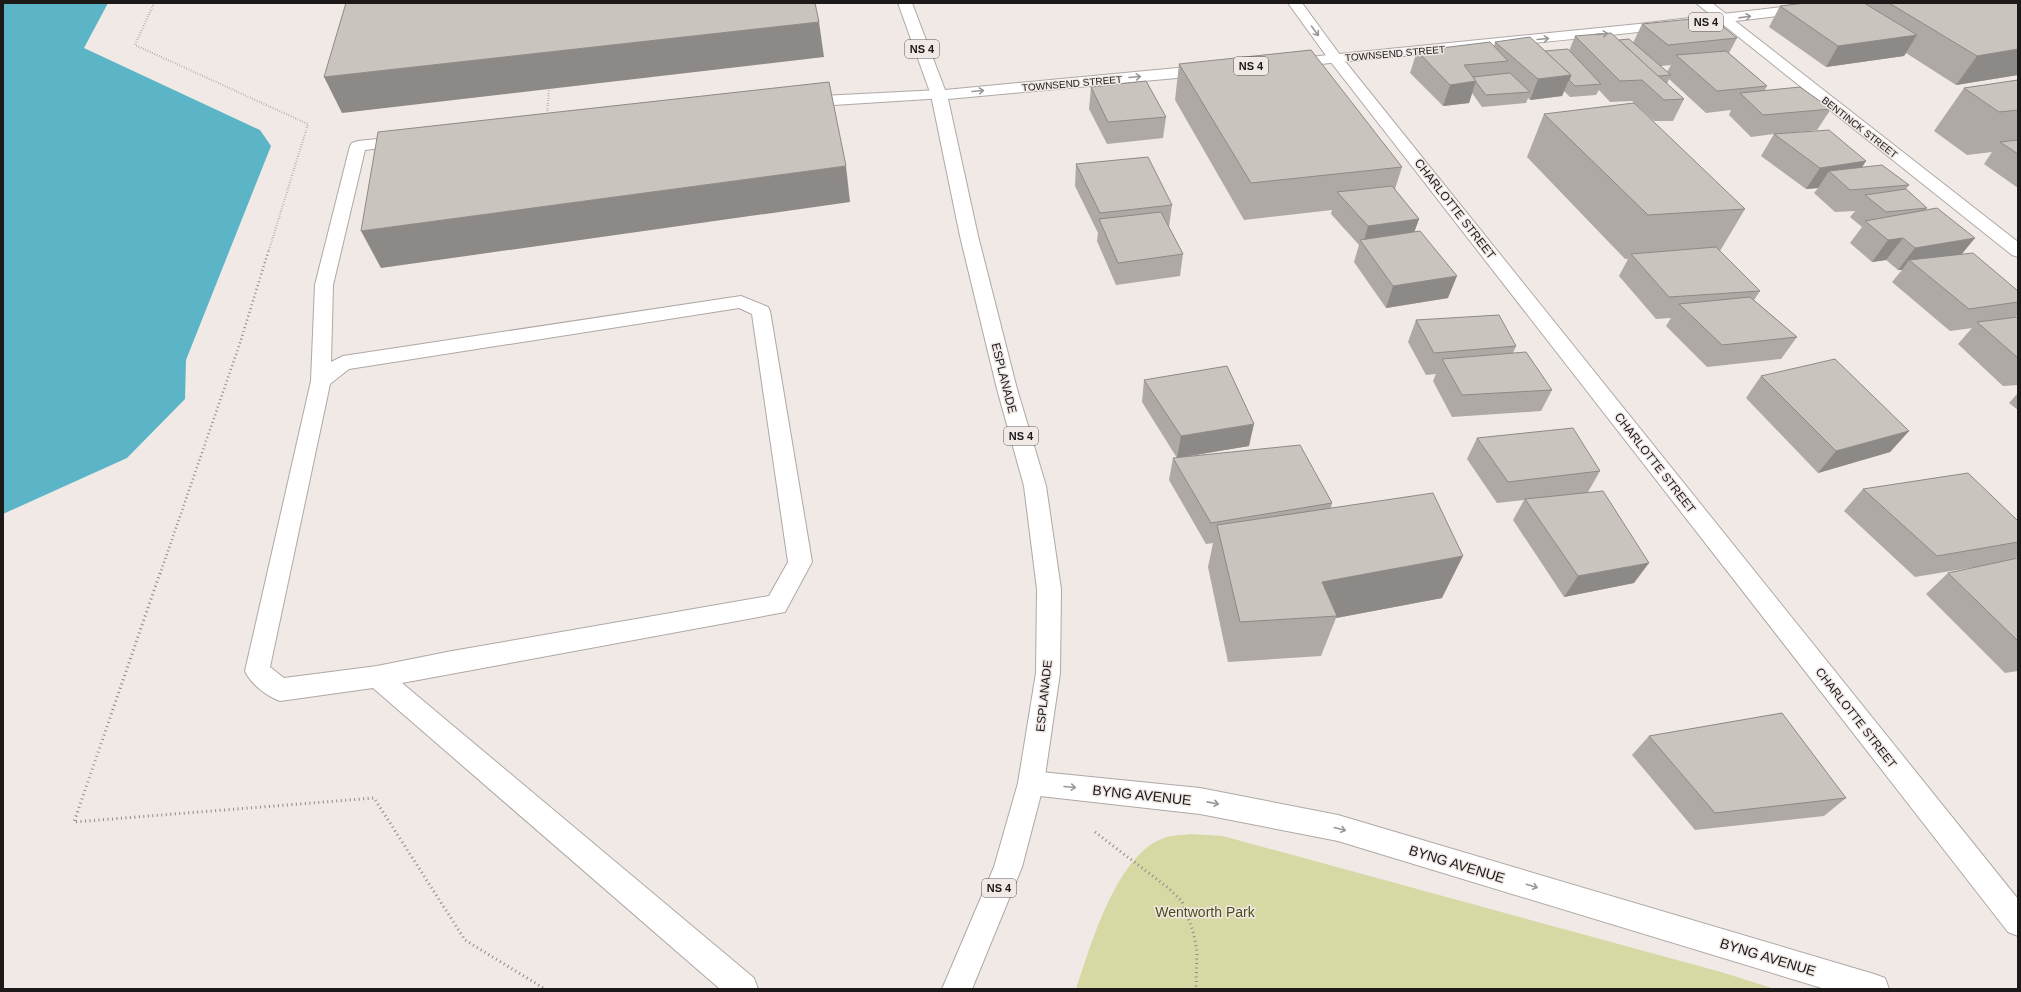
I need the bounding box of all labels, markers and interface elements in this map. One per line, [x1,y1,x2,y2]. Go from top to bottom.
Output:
road number: NS 4 [1689,13,1723,31]
one-way arrow [1738,13,1751,21]
one-way arrow [1311,25,1319,36]
one-way arrow [1595,30,1608,37]
one-way arrow [1536,36,1549,43]
road number: NS 4 [905,40,939,58]
street label: TOWNSEND STREET [1345,44,1446,63]
road number: NS 4 [1234,57,1268,75]
one-way arrow [1128,73,1141,80]
street label: TOWNSEND STREET [1022,74,1123,93]
one-way arrow [971,88,984,95]
street label: BENTINCK STREET [1820,94,1900,160]
street label: CHARLOTTE STREET [1412,156,1499,262]
street label: ESPLANADE [988,341,1020,415]
street label: CHARLOTTE STREET [1612,410,1699,516]
road number: NS 4 [1004,427,1038,445]
street label: ESPLANADE [1033,659,1055,733]
street label: CHARLOTTE STREET [1813,665,1900,771]
street label: BYNG AVENUE [1092,782,1192,808]
one-way arrow [1063,783,1076,791]
one-way arrow [1206,800,1219,808]
one-way arrow [1333,826,1346,833]
street label: BYNG AVENUE [1407,842,1507,886]
road number: NS 4 [982,879,1016,897]
one-way arrow [1525,883,1538,890]
park label: Wentworth Park [1155,904,1256,920]
street label: BYNG AVENUE [1718,935,1818,979]

